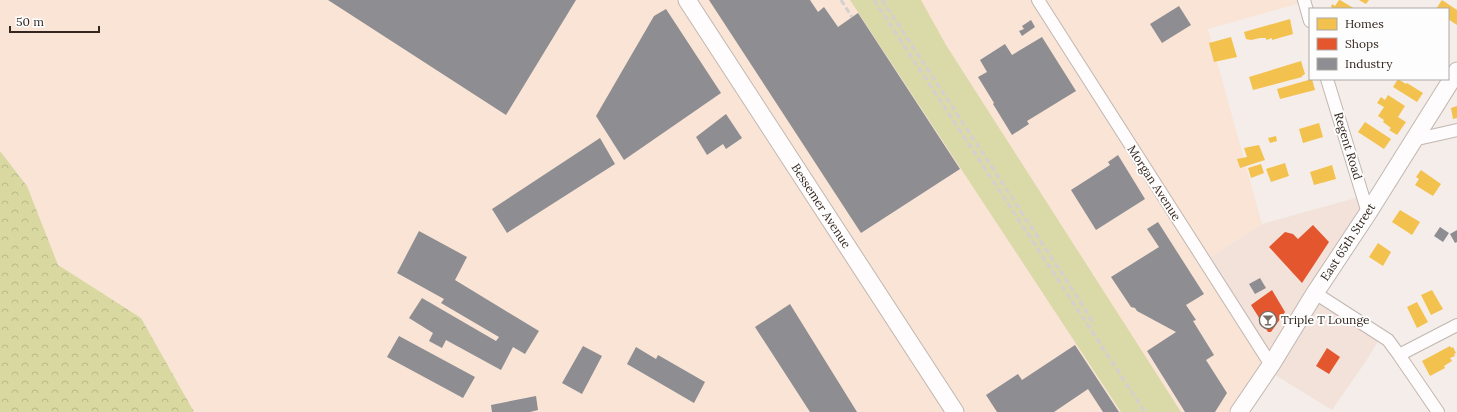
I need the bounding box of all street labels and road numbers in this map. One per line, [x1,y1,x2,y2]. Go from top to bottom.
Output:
street label: Regent Road [1331,110,1366,181]
street label: Morgan Avenue [1124,142,1185,224]
street label: Bessemer Avenue [788,161,855,251]
street label: East 65th Street [1317,200,1378,283]

